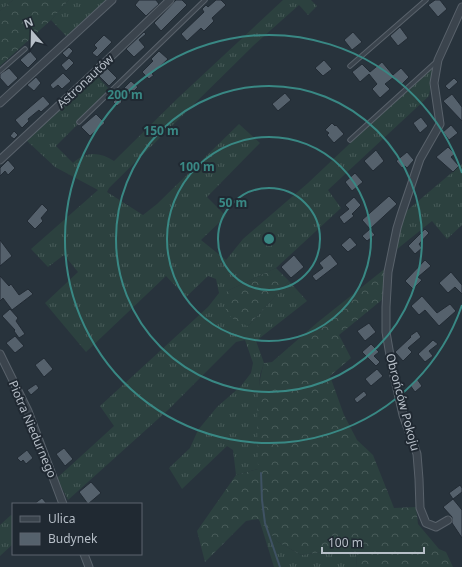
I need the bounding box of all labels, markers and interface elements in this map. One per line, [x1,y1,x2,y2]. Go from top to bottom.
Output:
north arrow [12,12,52,52]
text: N [22,14,35,31]
street label: Astronautów [53,50,118,112]
text: 200 m [107,86,143,103]
text: 150 m [143,122,179,139]
text: 100 m [179,158,215,175]
text: 50 m [219,194,247,211]
centre of rings [262,232,276,246]
street label: Obrońców Pokoju [382,351,424,453]
street label: Piotra Niedurnego [5,378,61,480]
legend [12,503,142,555]
text: Ulica [48,510,75,527]
scale bar [322,529,424,555]
text: Budynek [48,530,98,547]
text: 100 m [328,534,363,551]

